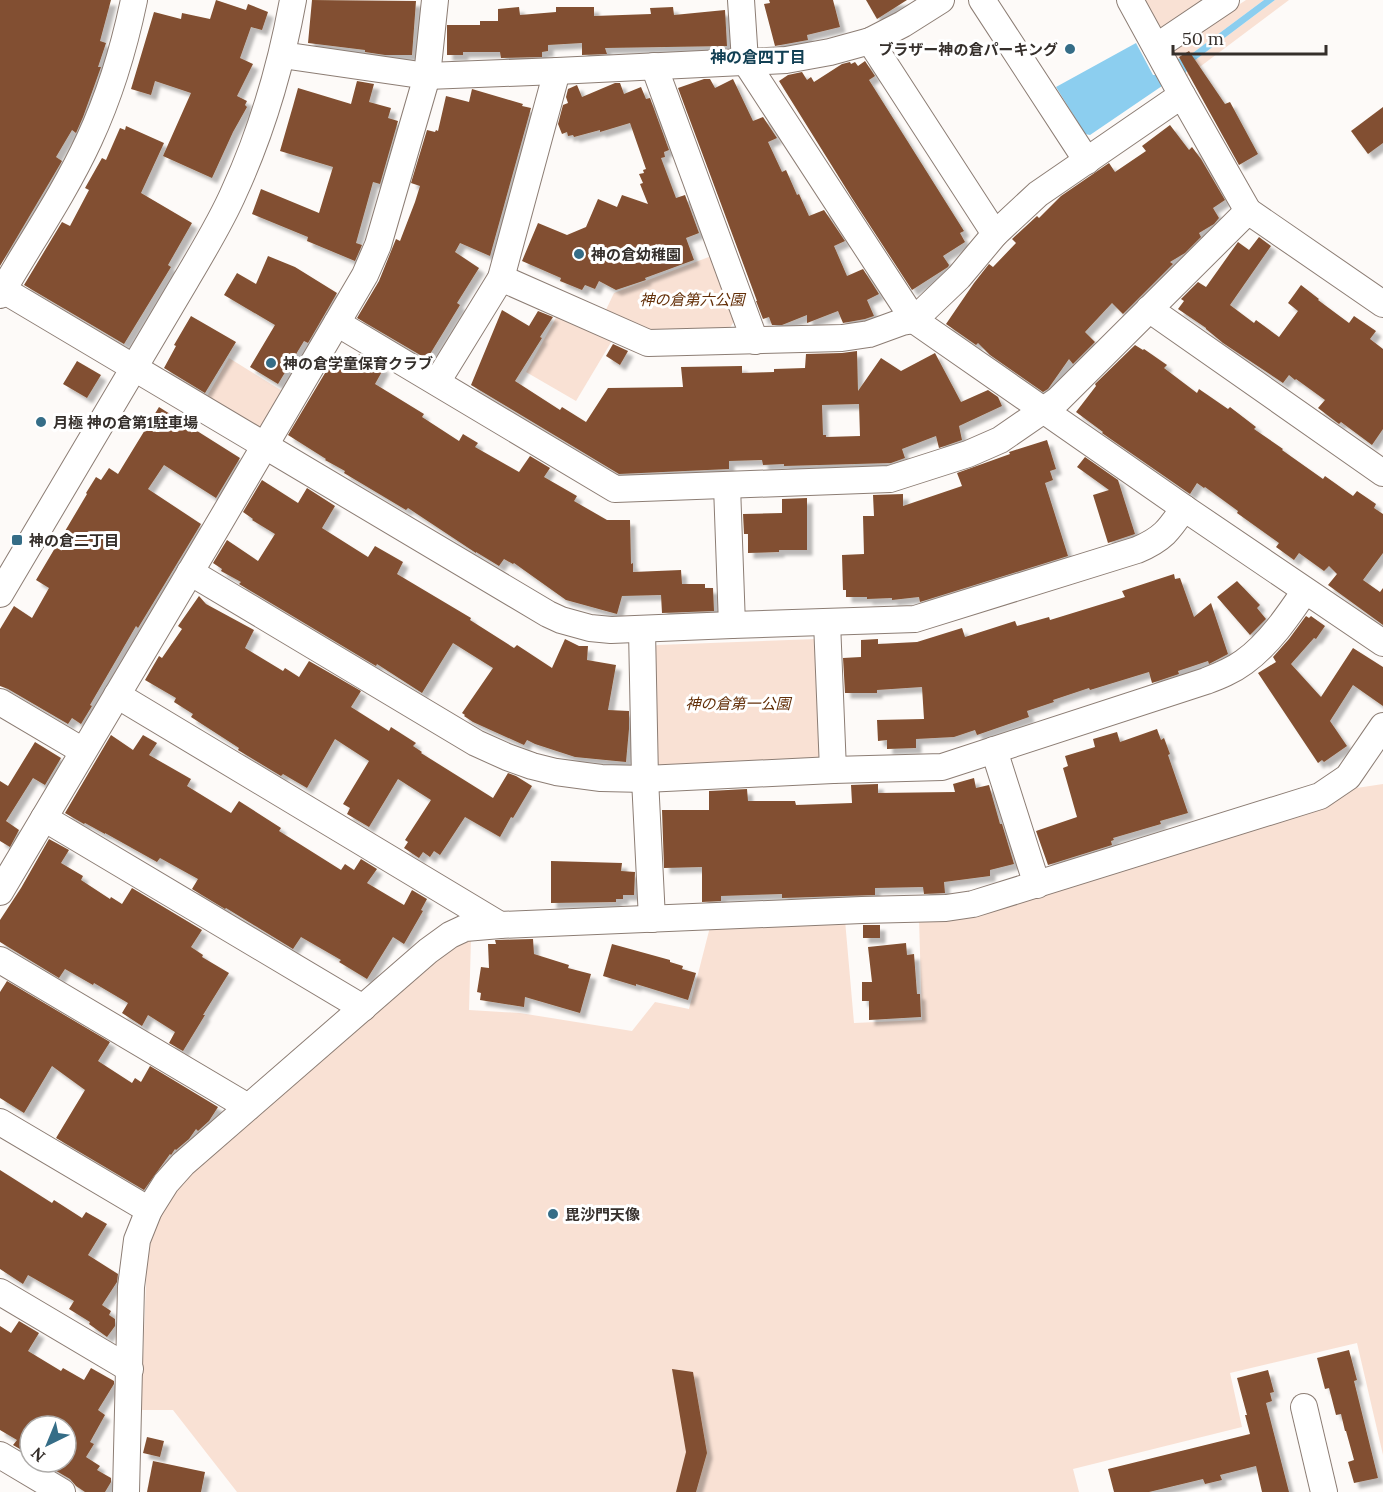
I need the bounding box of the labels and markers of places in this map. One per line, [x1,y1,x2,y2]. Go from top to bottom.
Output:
place label: ブラザー神の倉パーキング [878,40,1058,59]
marker: ブラザー神の倉パーキング [1063,42,1077,56]
place label: 神の倉幼稚園 [590,245,681,264]
marker: 神の倉幼稚園 [572,247,586,261]
place label: 神の倉学童保育クラブ [282,354,433,373]
marker: 神の倉学童保育クラブ [264,356,278,370]
place label: 月極 神の倉第1駐車場 [53,413,198,432]
marker: 月極 神の倉第1駐車場 [34,415,48,429]
place label: 神の倉二丁目 [28,531,119,550]
marker: 神の倉二丁目 [10,533,24,547]
place label: 毘沙門天像 [565,1205,640,1224]
marker: 毘沙門天像 [546,1207,560,1221]

